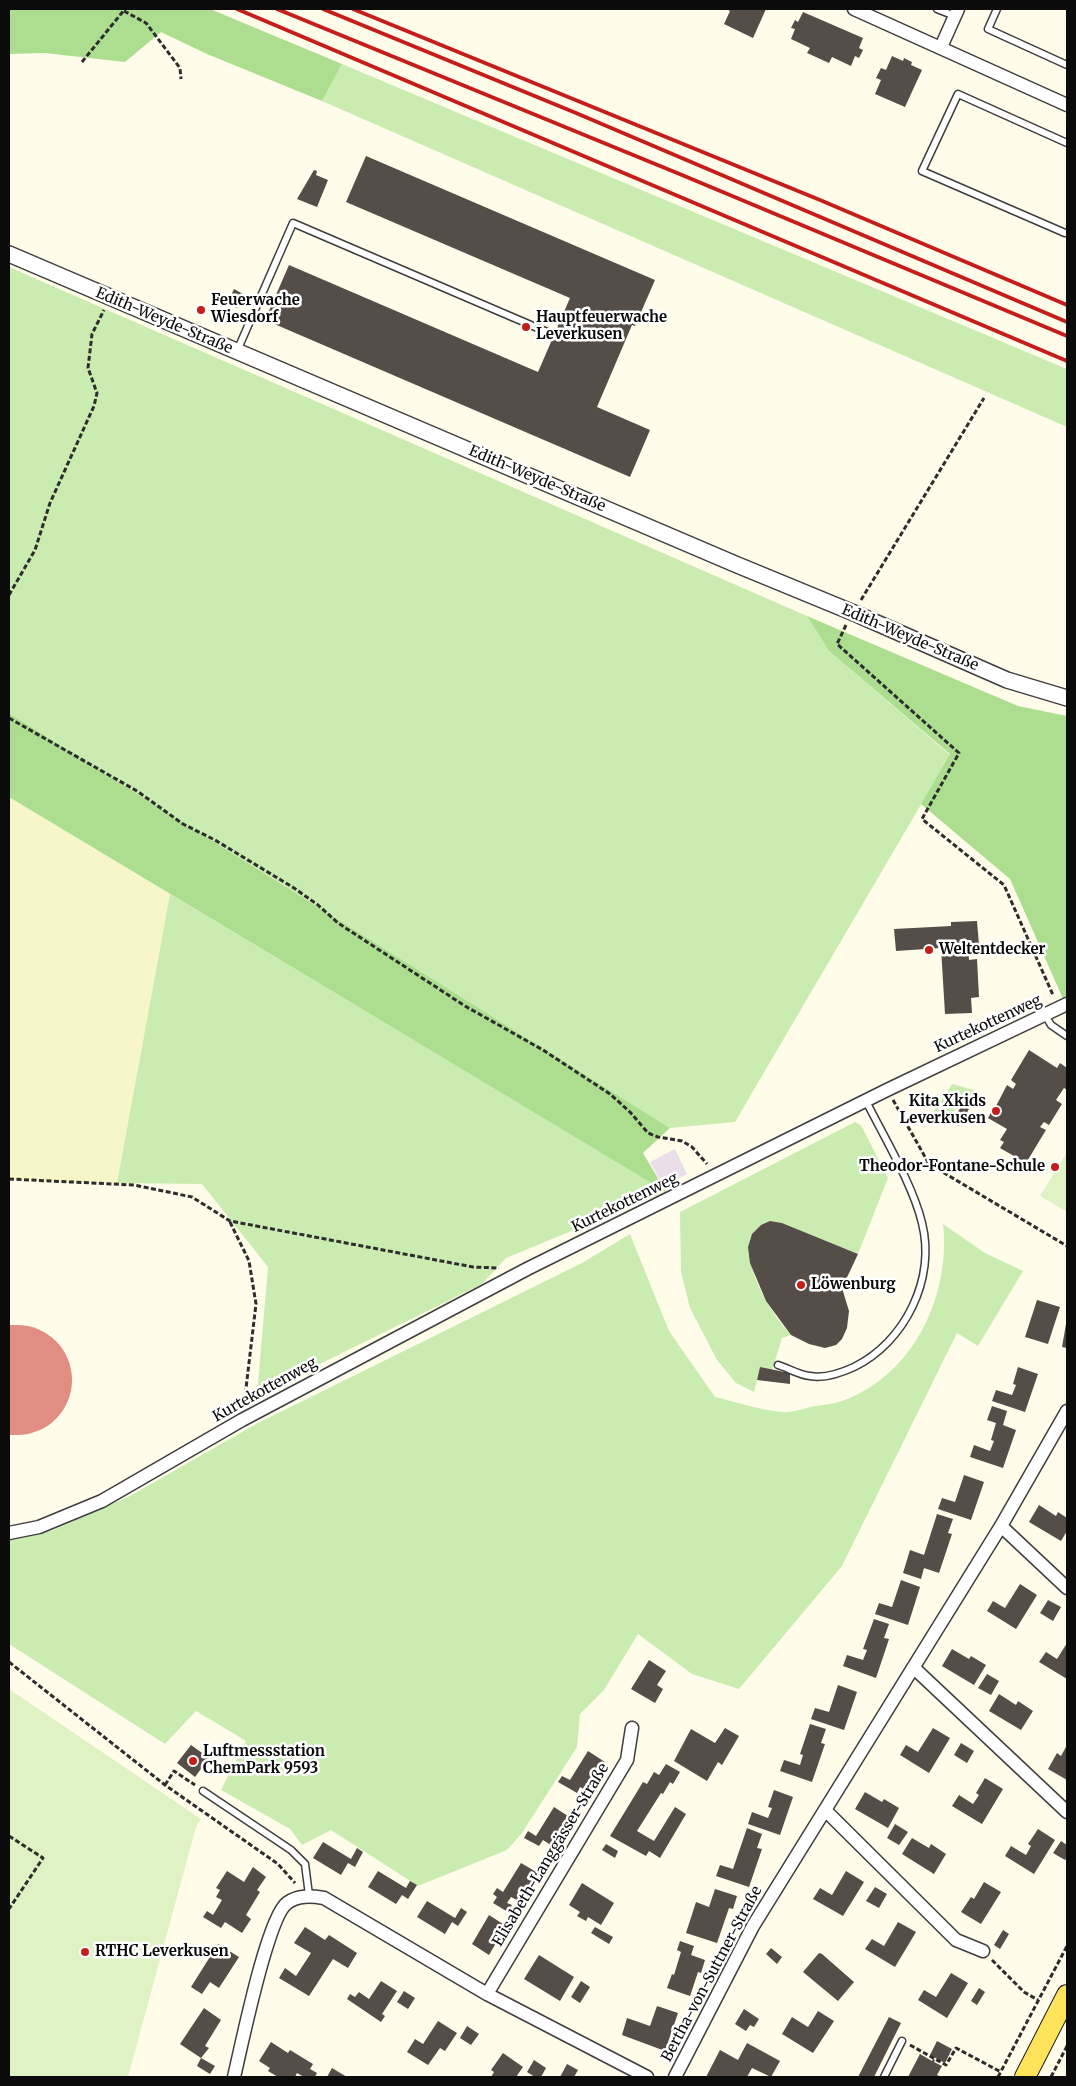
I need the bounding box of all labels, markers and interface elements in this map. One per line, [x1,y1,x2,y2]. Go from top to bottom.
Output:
street label: Edith-Weyde-Straße [93,284,235,358]
place label: Feuerwache Wiesdorf [211,292,300,327]
marker: Feuerwache Wiesdorf [195,304,207,316]
place label: Hauptfeuerwache Leverkusen [536,309,667,344]
marker: Hauptfeuerwache Leverkusen [520,321,532,333]
street label: Edith-Weyde-Straße [466,442,608,516]
street label: Edith-Weyde-Straße [839,601,981,675]
place label: Weltentdecker [939,941,1045,959]
marker: Weltentdecker [923,944,935,956]
street label: Kurtekottenweg [932,991,1044,1057]
place label: Kita Xkids Leverkusen [899,1093,986,1128]
marker: Kita Xkids Leverkusen [990,1105,1002,1117]
place label: Theodor-Fontane-Schule [859,1158,1045,1176]
marker: Theodor-Fontane-Schule [1049,1161,1061,1173]
street label: Kurtekottenweg [569,1169,681,1237]
place label: Löwenburg [811,1276,896,1294]
marker: Löwenburg [795,1279,807,1291]
street label: Kurtekottenweg [210,1354,320,1426]
place label: Luftmessstation ChemPark 9593 [203,1743,325,1778]
marker: Luftmessstation ChemPark 9593 [187,1755,199,1767]
street label: Elisabeth-Langgässer-Straße [489,1760,613,1950]
street label: Bertha-von-Suttner-Straße [658,1883,766,2065]
place label: RTHC Leverkusen [95,1943,229,1961]
marker: RTHC Leverkusen [79,1946,91,1958]

